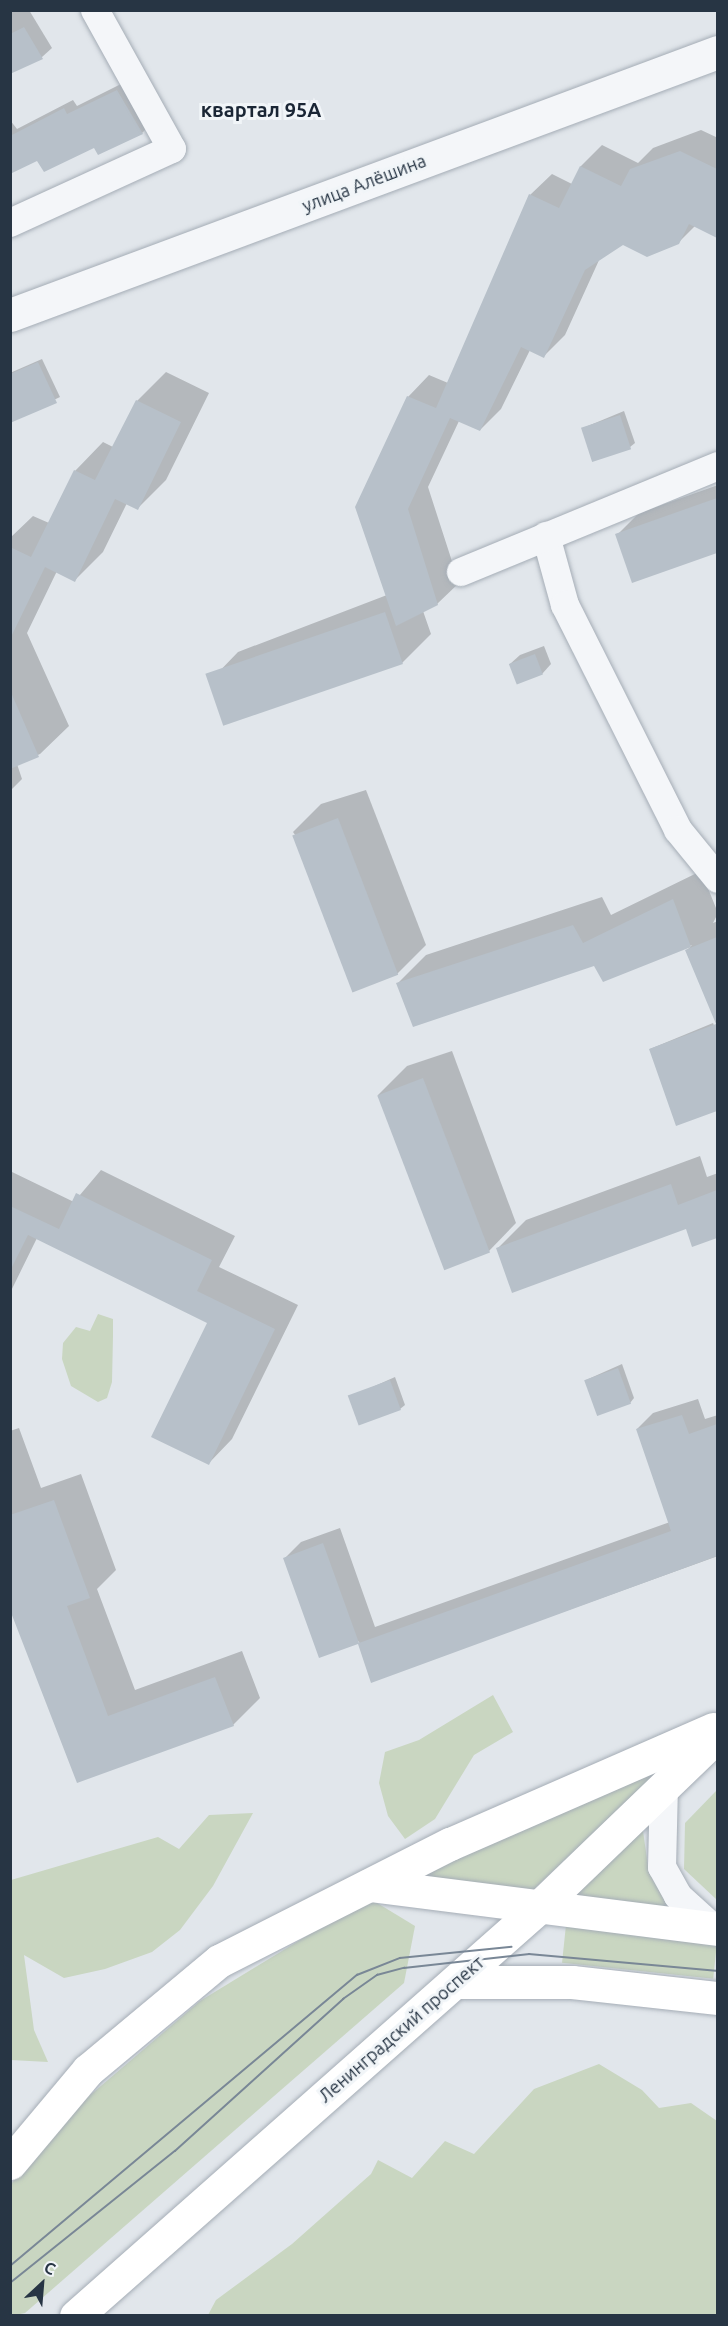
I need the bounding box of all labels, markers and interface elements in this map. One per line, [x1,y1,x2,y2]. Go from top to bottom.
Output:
district label: квартал 95А [201,97,321,121]
street label: улица Алёшина [299,149,429,217]
street label: Ленинградский проспект [314,1951,488,2107]
north arrow [12,2254,72,2314]
text: С [41,2257,58,2278]

